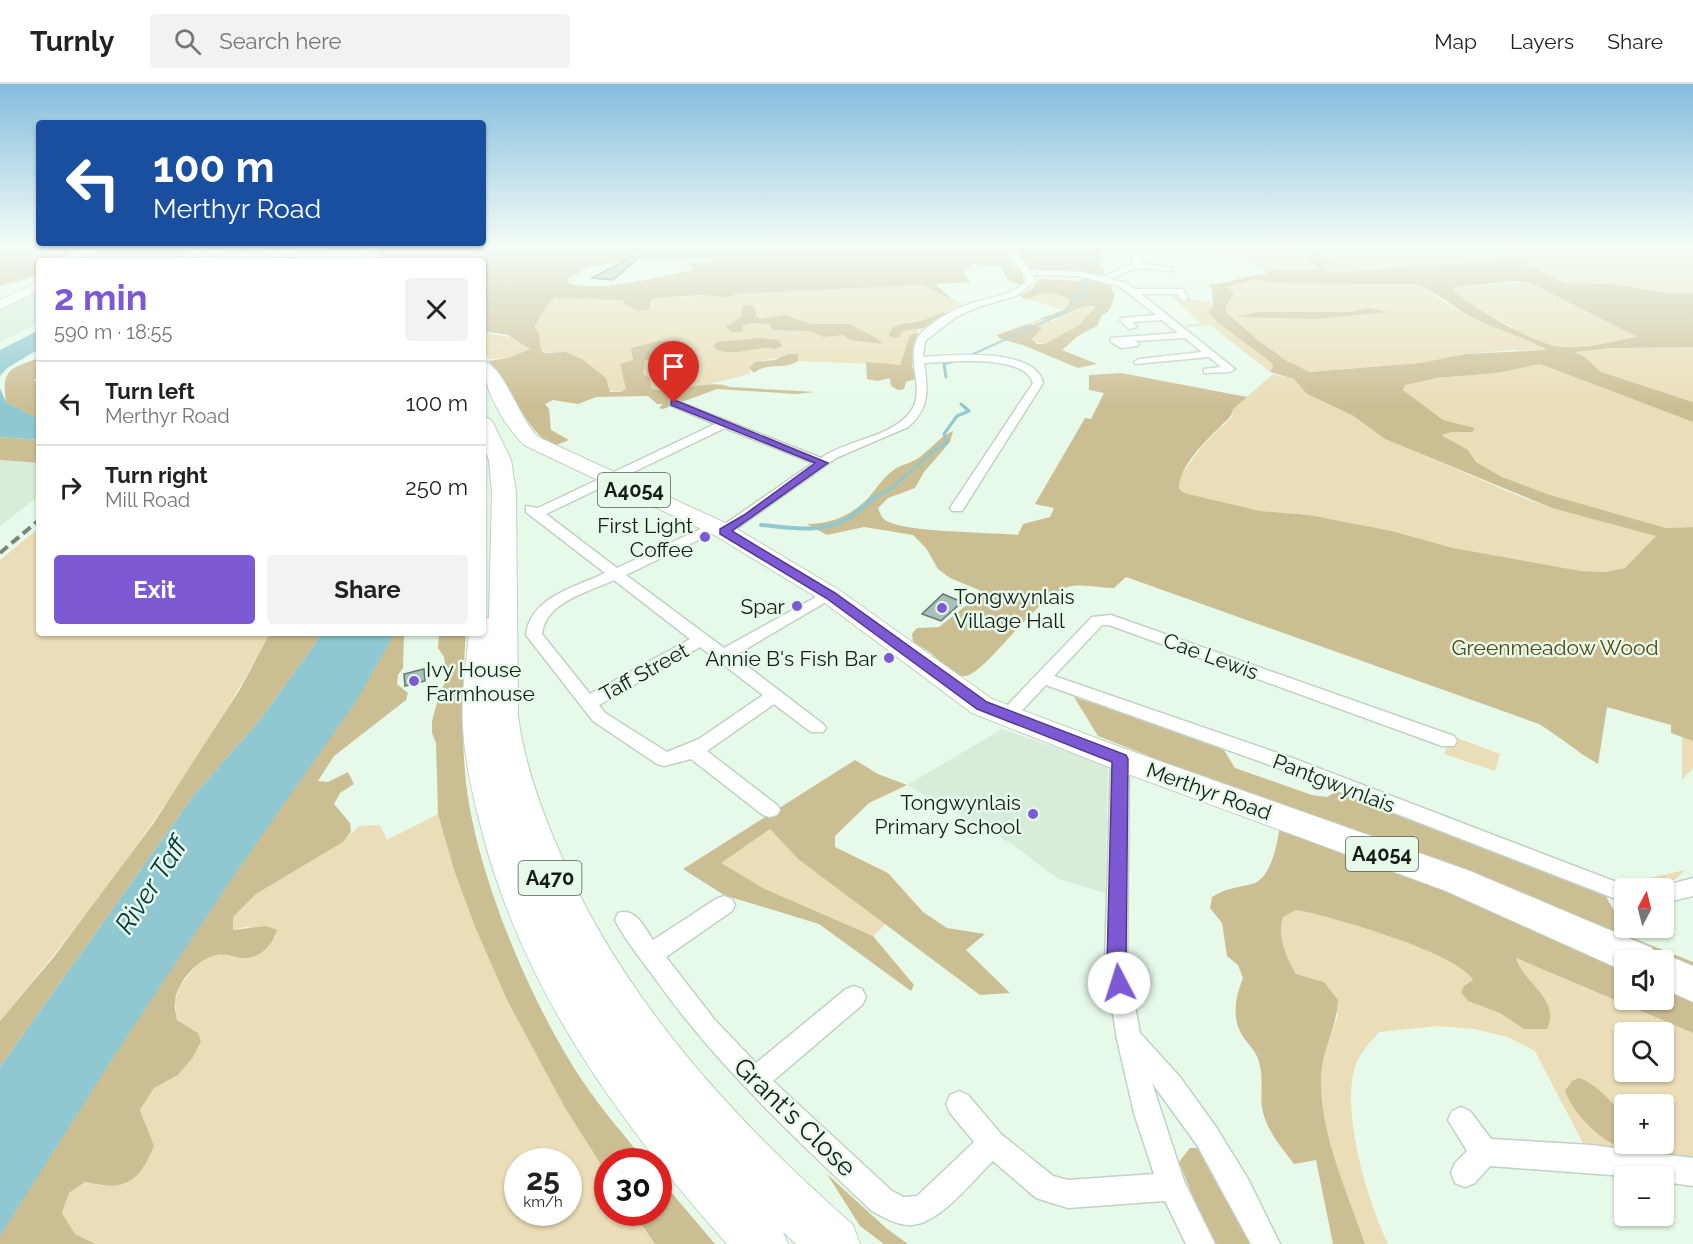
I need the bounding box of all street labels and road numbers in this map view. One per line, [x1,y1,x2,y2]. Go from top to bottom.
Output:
road number: A4054 [598,473,670,507]
street label: Cae Lewis [1160,627,1262,685]
street label: Taff Street [595,637,693,707]
street label: Pantgwynlais [1269,748,1399,818]
street label: Merthyr Road [1143,757,1275,825]
road number: A4054 [1346,837,1418,871]
road number: A470 [518,861,582,895]
street label: Grant's Close [728,1051,862,1183]

